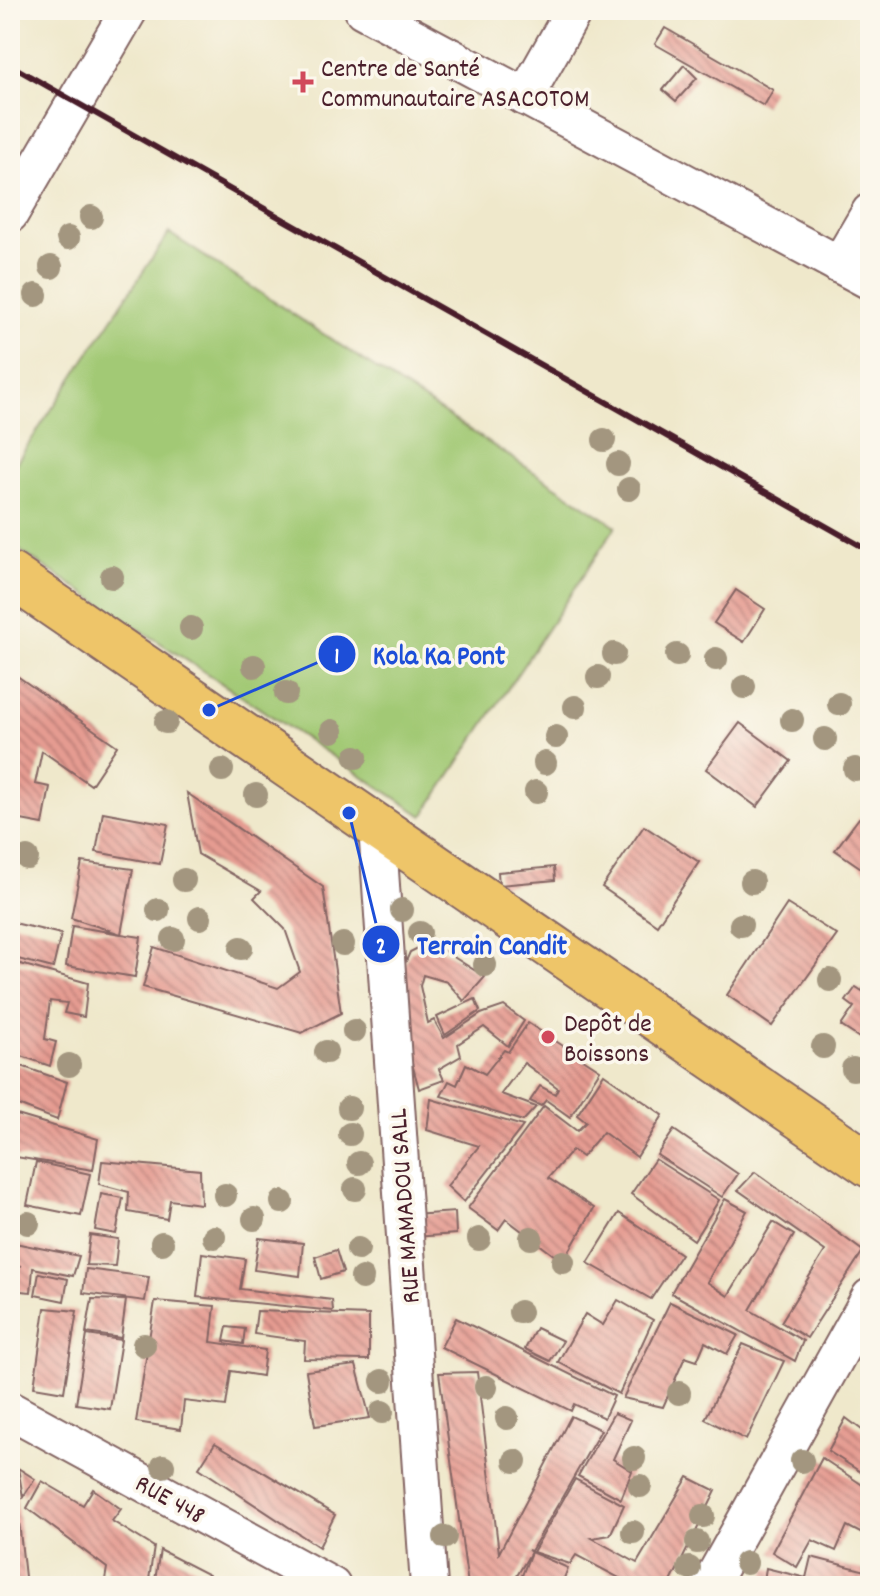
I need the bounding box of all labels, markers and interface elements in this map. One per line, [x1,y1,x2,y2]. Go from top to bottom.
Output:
place label: Centre de Santé Communautaire ASACOTOM [321,52,590,119]
marker: Centre de Santé Communautaire ASACOTOM [292,71,314,93]
callout: Kola Ka Pont [317,628,521,680]
text: Kola Ka Pont [373,639,506,679]
text: 1 [334,641,340,675]
callout: Terrain Candit [361,918,584,970]
text: Terrain Candit [417,929,568,969]
text: 2 [376,931,386,965]
place label: Depôt de Boissons [564,1007,652,1074]
marker: Depôt de Boissons [539,1028,557,1046]
street label: RUE MAMADOU SALL [381,1107,432,1305]
street label: RUE 448 [128,1467,211,1535]

